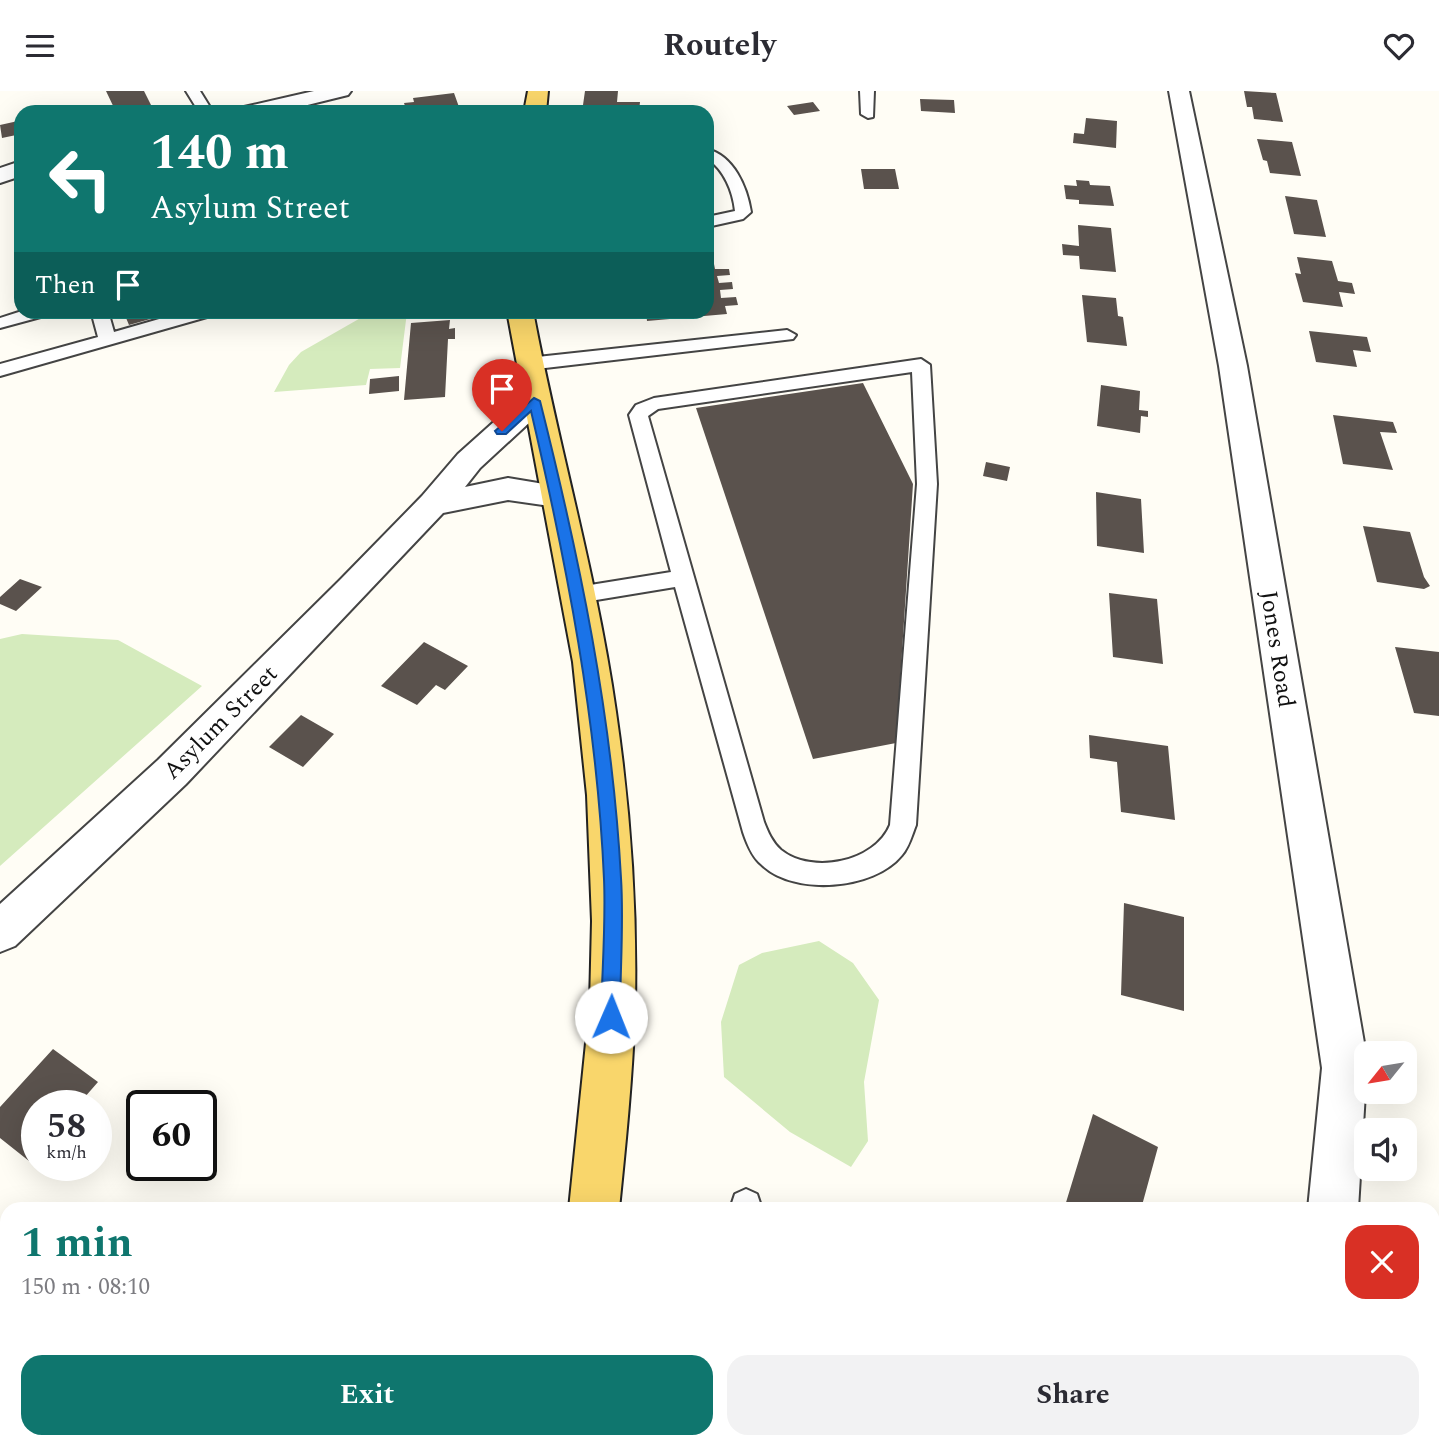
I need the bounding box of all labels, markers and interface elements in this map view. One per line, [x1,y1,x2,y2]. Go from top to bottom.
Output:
text: Routely [663,21,776,70]
icon: menu [21,27,59,65]
icon: heart [1380,27,1418,65]
text: 140 m [150,116,289,191]
icon: left [35,133,126,224]
text: Asylum Street [150,184,350,233]
text: Then [35,265,95,305]
icon: arrive [109,266,147,304]
pin [472,359,532,431]
icon: arrive [483,370,521,408]
street label: Jones Road [1250,588,1304,710]
street label: Asylum Street [155,657,286,788]
position arrow [574,980,648,1054]
north arrow [1354,1041,1418,1104]
map controls [1354,1041,1417,1181]
speed limit sign: 60 [126,1090,217,1181]
text: 58 [47,1100,86,1153]
button: sound [1354,1118,1417,1181]
text: km/h [46,1139,87,1166]
text: 1 min [21,1212,133,1275]
button: close [1345,1225,1419,1299]
text: 150 m · 08:10 [21,1270,150,1305]
button: Exit [21,1355,713,1435]
button: Share [727,1355,1419,1435]

